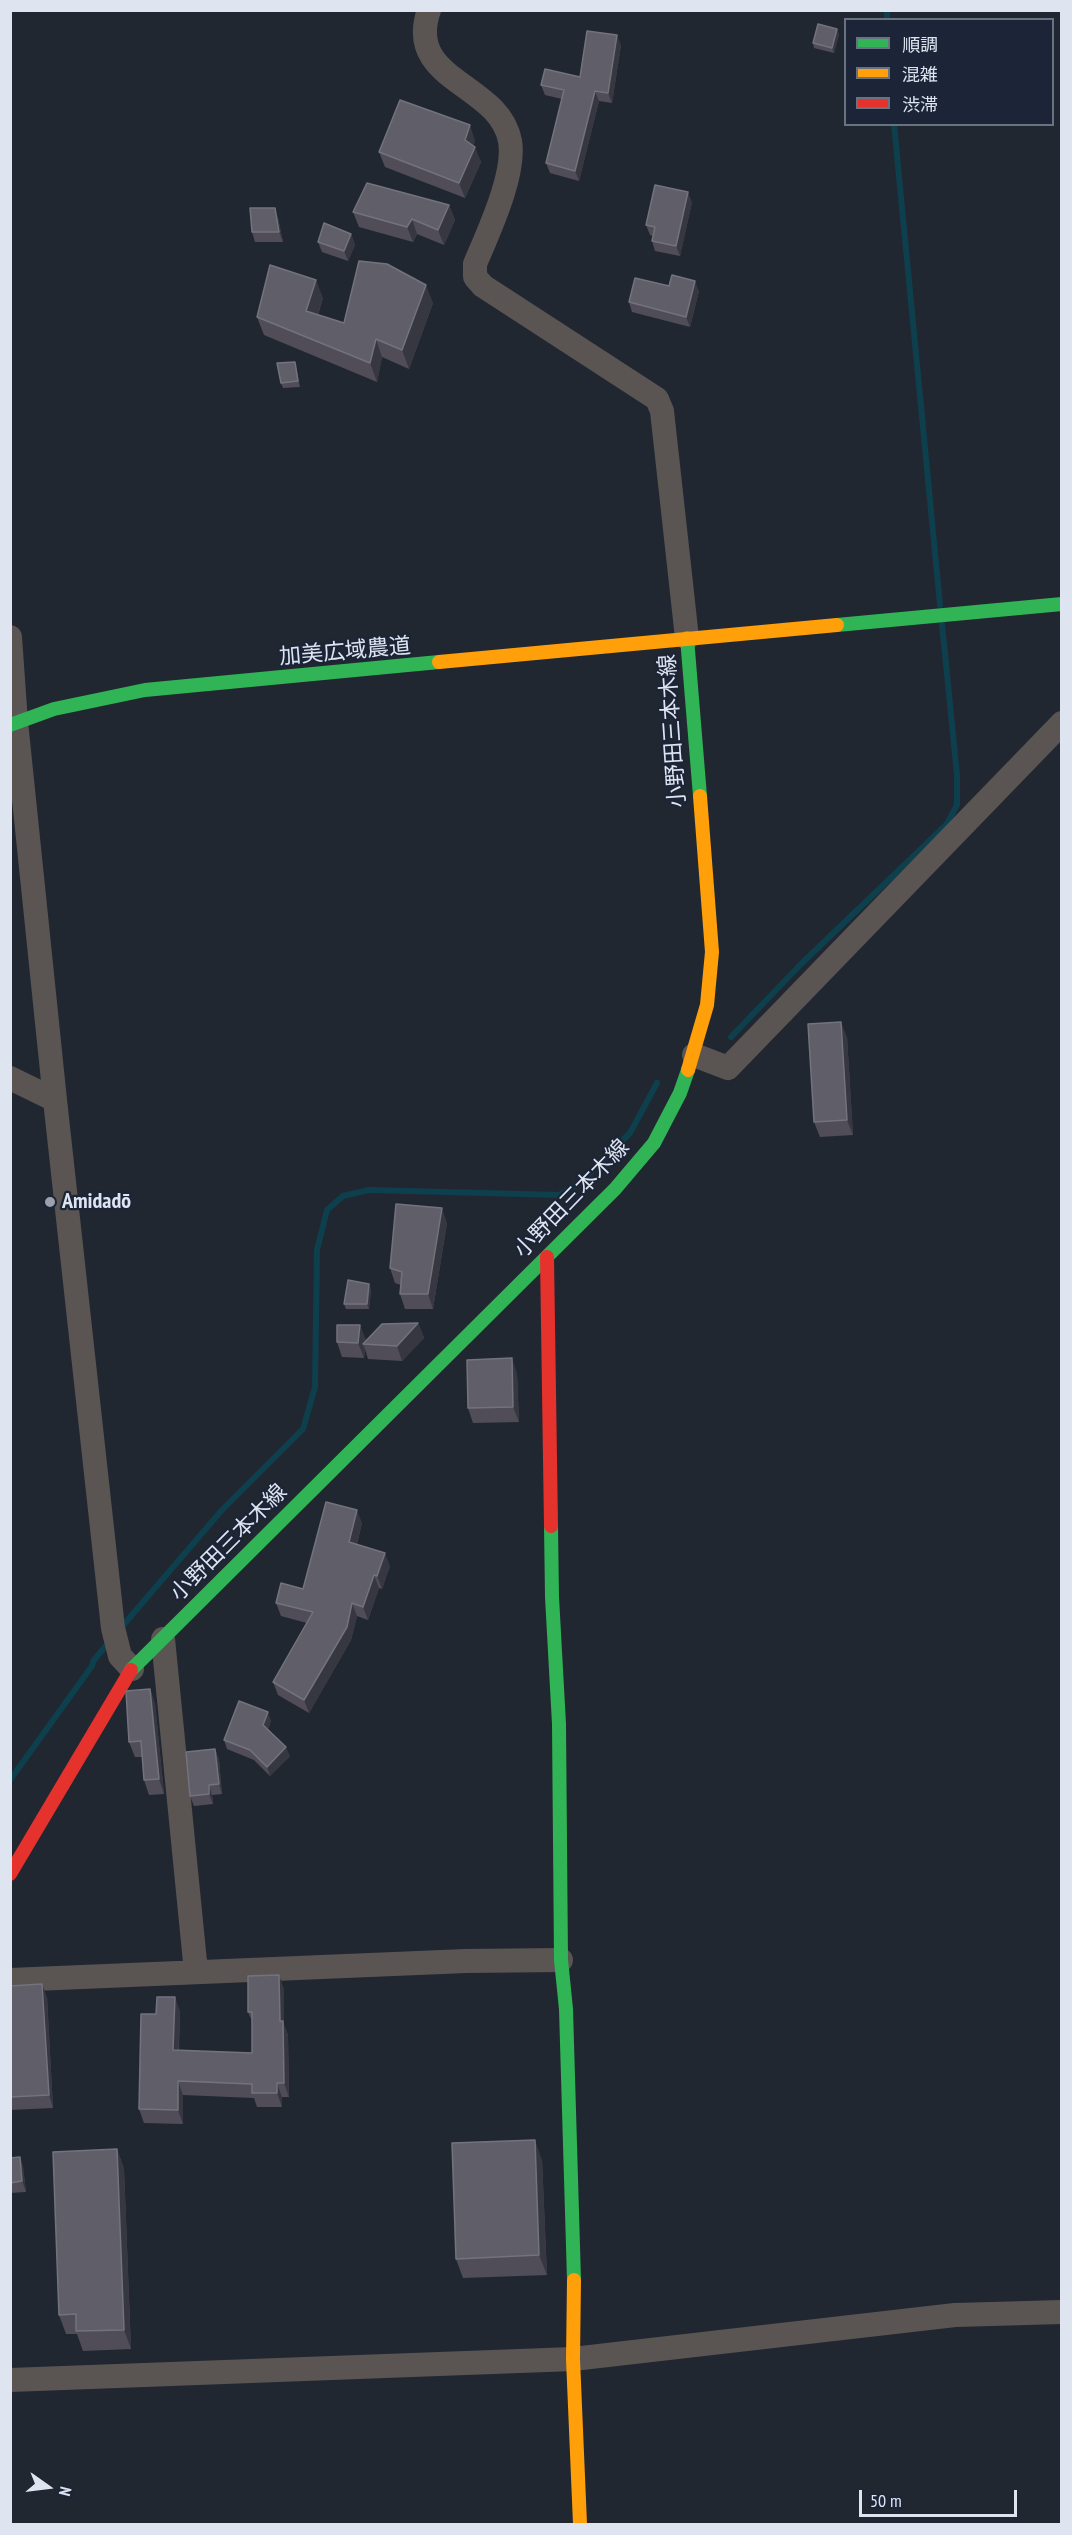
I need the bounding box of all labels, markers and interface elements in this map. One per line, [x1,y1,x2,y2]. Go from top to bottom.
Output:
legend [844,18,1054,126]
text: 順調 [902,33,938,56]
text: 混雑 [902,63,938,86]
text: 渋滞 [902,93,938,116]
street label: 加美広域農道 [278,633,412,671]
street label: 小野田三本木線 [654,653,692,809]
street label: 小野田三本木線 [509,1134,635,1264]
place label: Amidadō [62,1189,131,1215]
marker: Amidadō [43,1195,57,1209]
street label: 小野田三本木線 [165,1479,293,1607]
north arrow [18,2457,78,2517]
scale bar [862,2478,1020,2516]
text: N [55,2485,76,2498]
text: 50 m [870,2489,902,2512]

